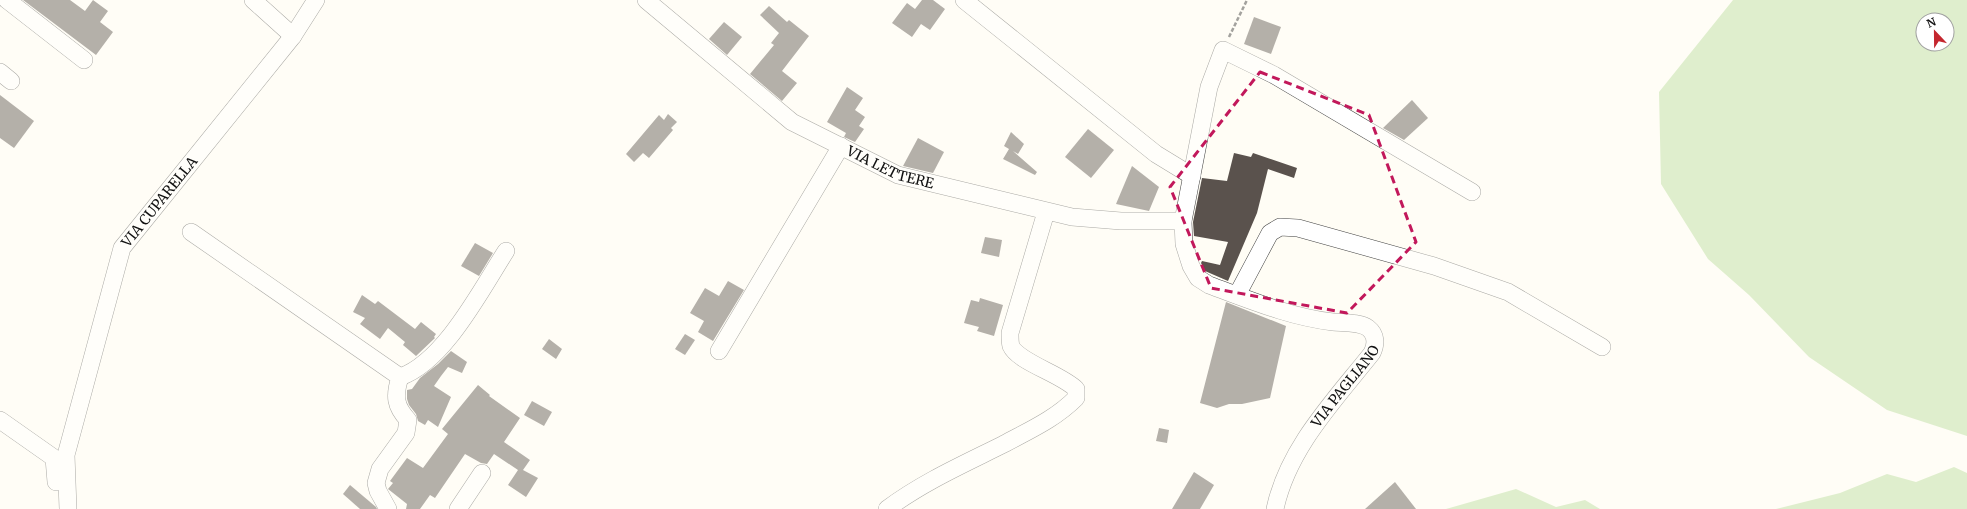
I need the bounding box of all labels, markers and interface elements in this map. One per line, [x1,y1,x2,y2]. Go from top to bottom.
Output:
north arrow [1915,12,1955,52]
text: N [1925,14,1938,31]
street label: VIA LETTERE [843,141,936,192]
street label: VIA CUPARELLA [117,153,201,251]
street label: VIA PAGLIANO [1307,343,1383,432]

